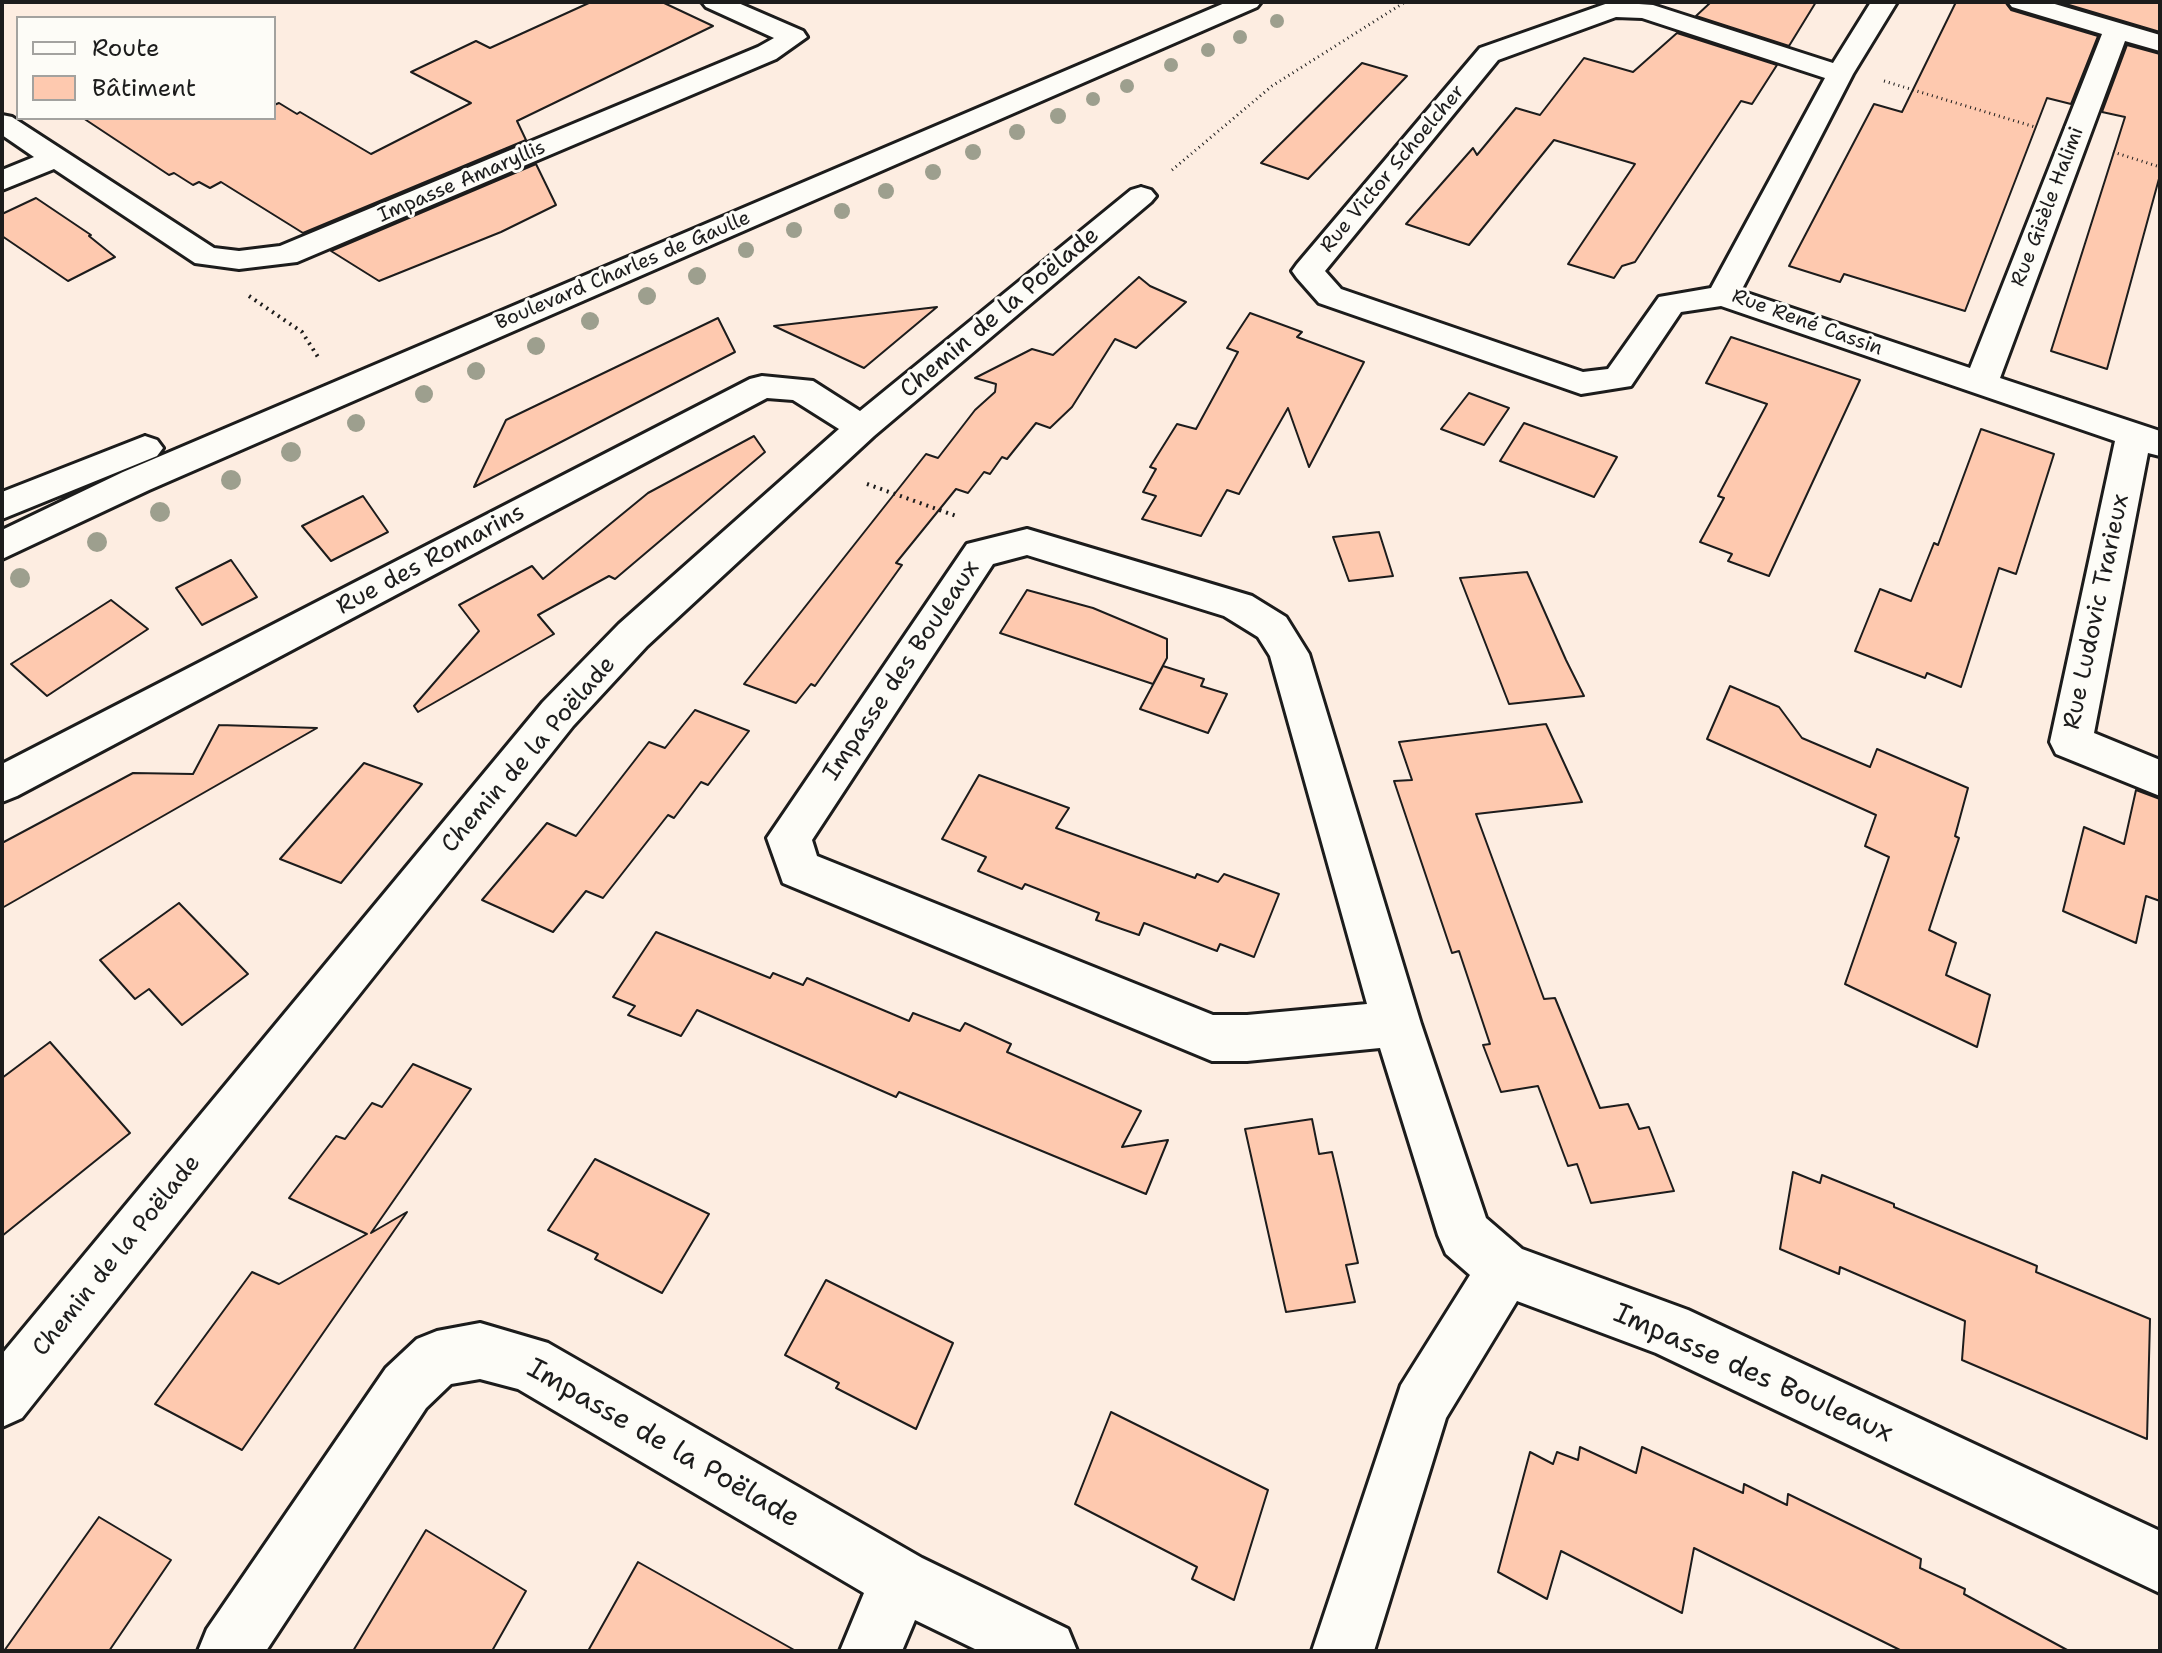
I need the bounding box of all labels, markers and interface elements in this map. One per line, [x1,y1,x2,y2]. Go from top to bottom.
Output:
legend [16,16,276,120]
text: Route [92,32,160,64]
text: Bâtiment [92,72,196,104]
street label: Rue Victor Schoelcher [1316,80,1470,258]
street label: Rue Gisèle Halimi [2007,124,2089,290]
street label: Impasse Amaryllis [375,136,549,228]
street label: Boulevard Charles de Gaulle [492,206,754,336]
street label: Chemin de la Poëlade [895,221,1105,405]
street label: Rue René Cassin [1728,285,1886,361]
street label: Rue Ludovic Trarieux [2058,492,2136,732]
street label: Rue des Romarins [332,498,530,622]
street label: Impasse des Bouleaux [818,556,986,786]
street label: Chemin de la Poëlade [436,651,622,859]
street label: Chemin de la Poëlade [27,1150,207,1362]
street label: Impasse des Bouleaux [1608,1297,1898,1451]
street label: Impasse de la Poëlade [521,1352,805,1536]

